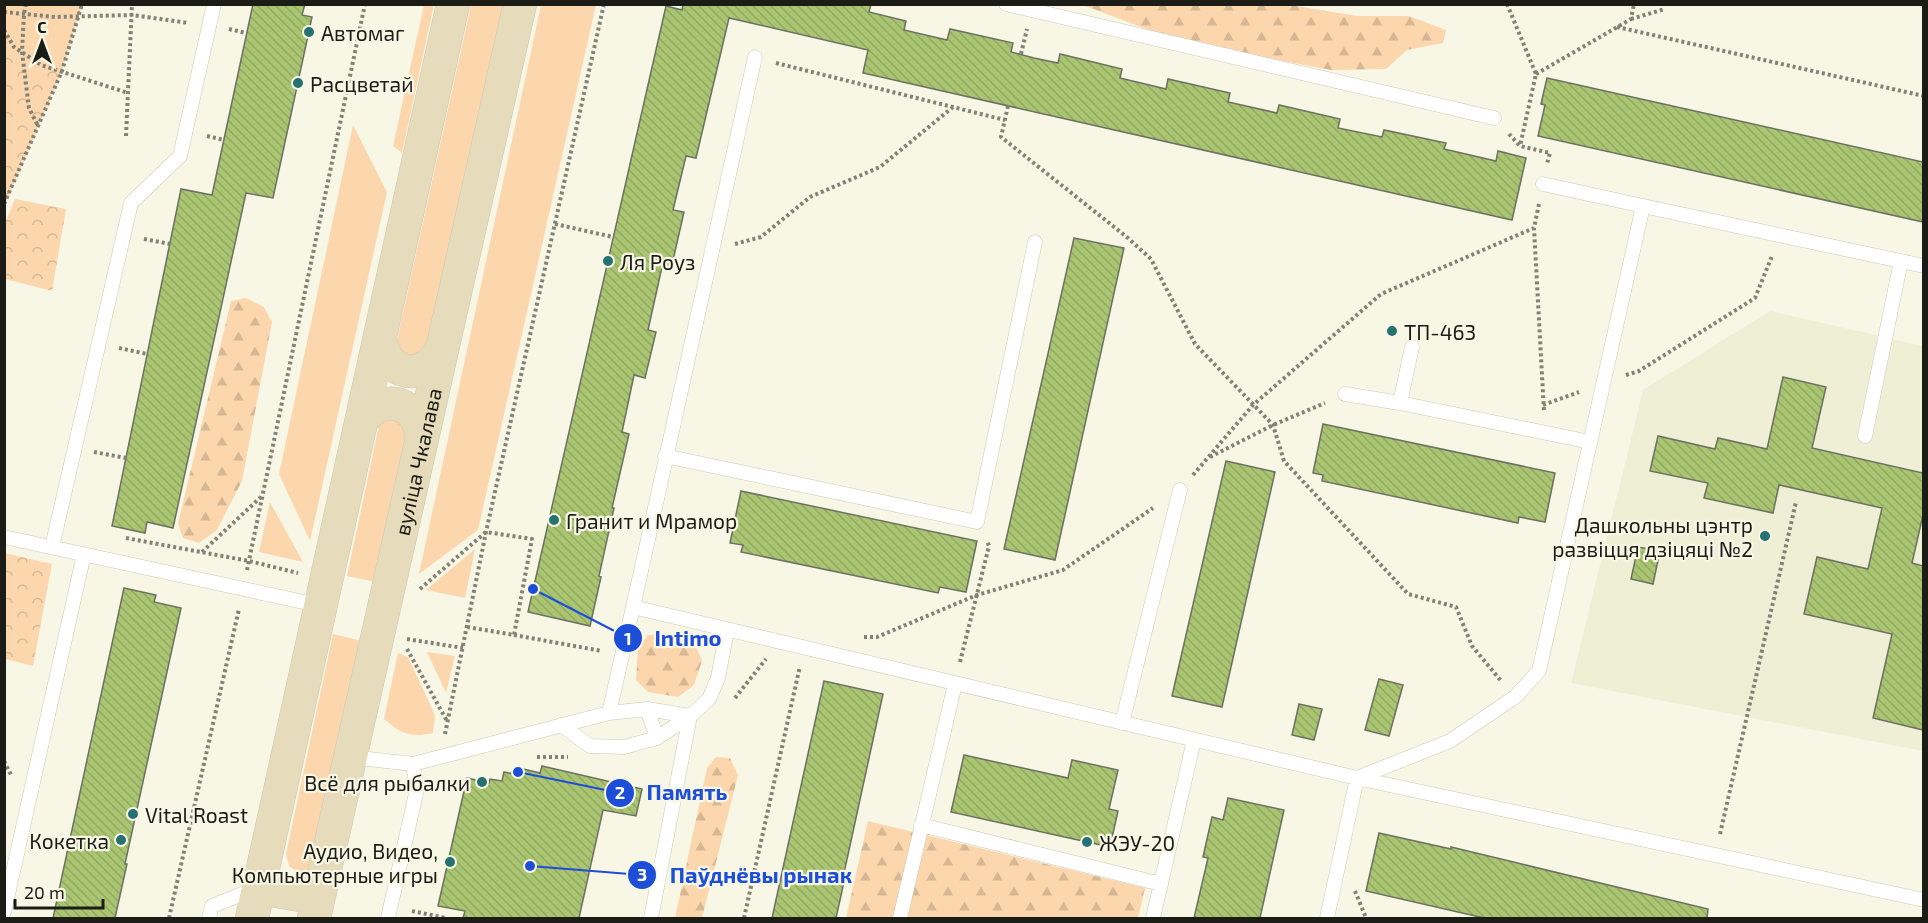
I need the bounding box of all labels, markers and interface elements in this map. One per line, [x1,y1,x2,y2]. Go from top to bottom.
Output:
north arrow [12,12,72,72]
text: С [37,17,47,36]
place label: Автомаг [321,20,405,45]
marker: Автомаг [302,25,316,39]
place label: Расцветай [310,71,414,96]
marker: Расцветай [291,76,305,90]
place label: Ля Роуз [620,249,696,275]
marker: Ля Роуз [601,254,615,268]
place label: ТП-463 [1404,319,1476,344]
marker: ТП-463 [1385,324,1399,338]
street label: вуліца Чкалава [388,385,446,538]
place label: Гранит и Мрамор [566,508,737,533]
place label: Дашкольны цэнтр развіцця дзіцяці №2 [1552,512,1753,561]
marker: Гранит и Мрамор [547,513,561,527]
marker: Дашкольны цэнтр развіцця дзіцяці №2 [1758,529,1772,543]
callout: Intimo [613,618,734,658]
text: Intimo [654,624,722,650]
text: 1 [624,627,632,649]
place label: Всё для рыбалки [304,770,470,795]
callout: Память [605,773,739,813]
marker: Всё для рыбалки [475,775,489,789]
text: Память [647,778,727,804]
text: 2 [615,781,625,803]
place label: Vital Roast [145,802,248,827]
marker: Vital Roast [126,807,140,821]
place label: Кокетка [29,828,109,853]
place label: ЖЭУ-20 [1099,830,1175,855]
marker: Кокетка [114,833,128,847]
marker: ЖЭУ-20 [1080,835,1094,849]
place label: Аудио, Видео, Компьютерные игры [232,838,438,887]
marker: Аудио, Видео, Компьютерные игры [443,855,457,869]
callout: Паўднёвы рынак [627,855,864,895]
text: Паўднёвы рынак [670,861,852,887]
text: 3 [637,863,647,885]
scale bar [15,872,104,910]
text: 20 m [24,881,65,903]

